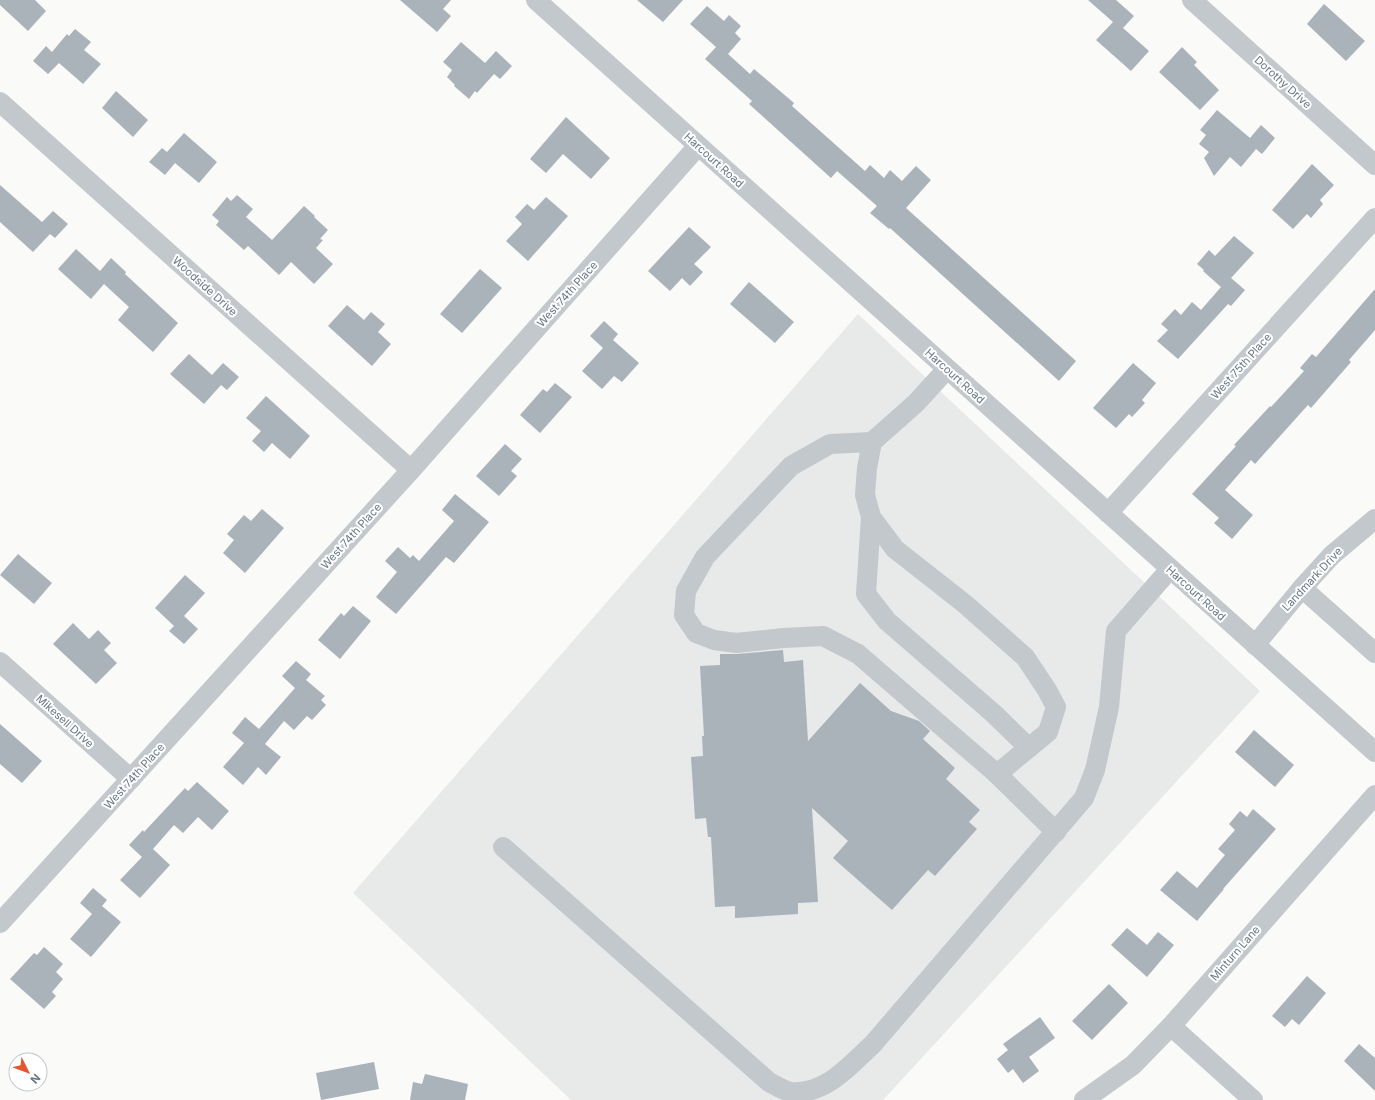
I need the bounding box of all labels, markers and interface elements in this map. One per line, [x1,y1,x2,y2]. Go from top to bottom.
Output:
street label: Dorothy Drive [1252,53,1314,111]
street label: Harcourt Road [681,130,747,190]
street label: Woodside Drive [170,253,240,319]
street label: West 74th Place [534,258,600,330]
street label: West 75th Place [1208,330,1274,402]
street label: Harcourt Road [922,346,988,406]
street label: West 74th Place [318,500,384,572]
street label: Landmark Drive [1279,544,1345,614]
street label: Harcourt Road [1163,563,1229,623]
street label: Mikesell Drive [33,691,97,751]
street label: West 74th Place [101,740,167,812]
street label: Minturn Lane [1207,923,1263,983]
north arrow [8,1052,48,1092]
text: N [27,1071,43,1086]

